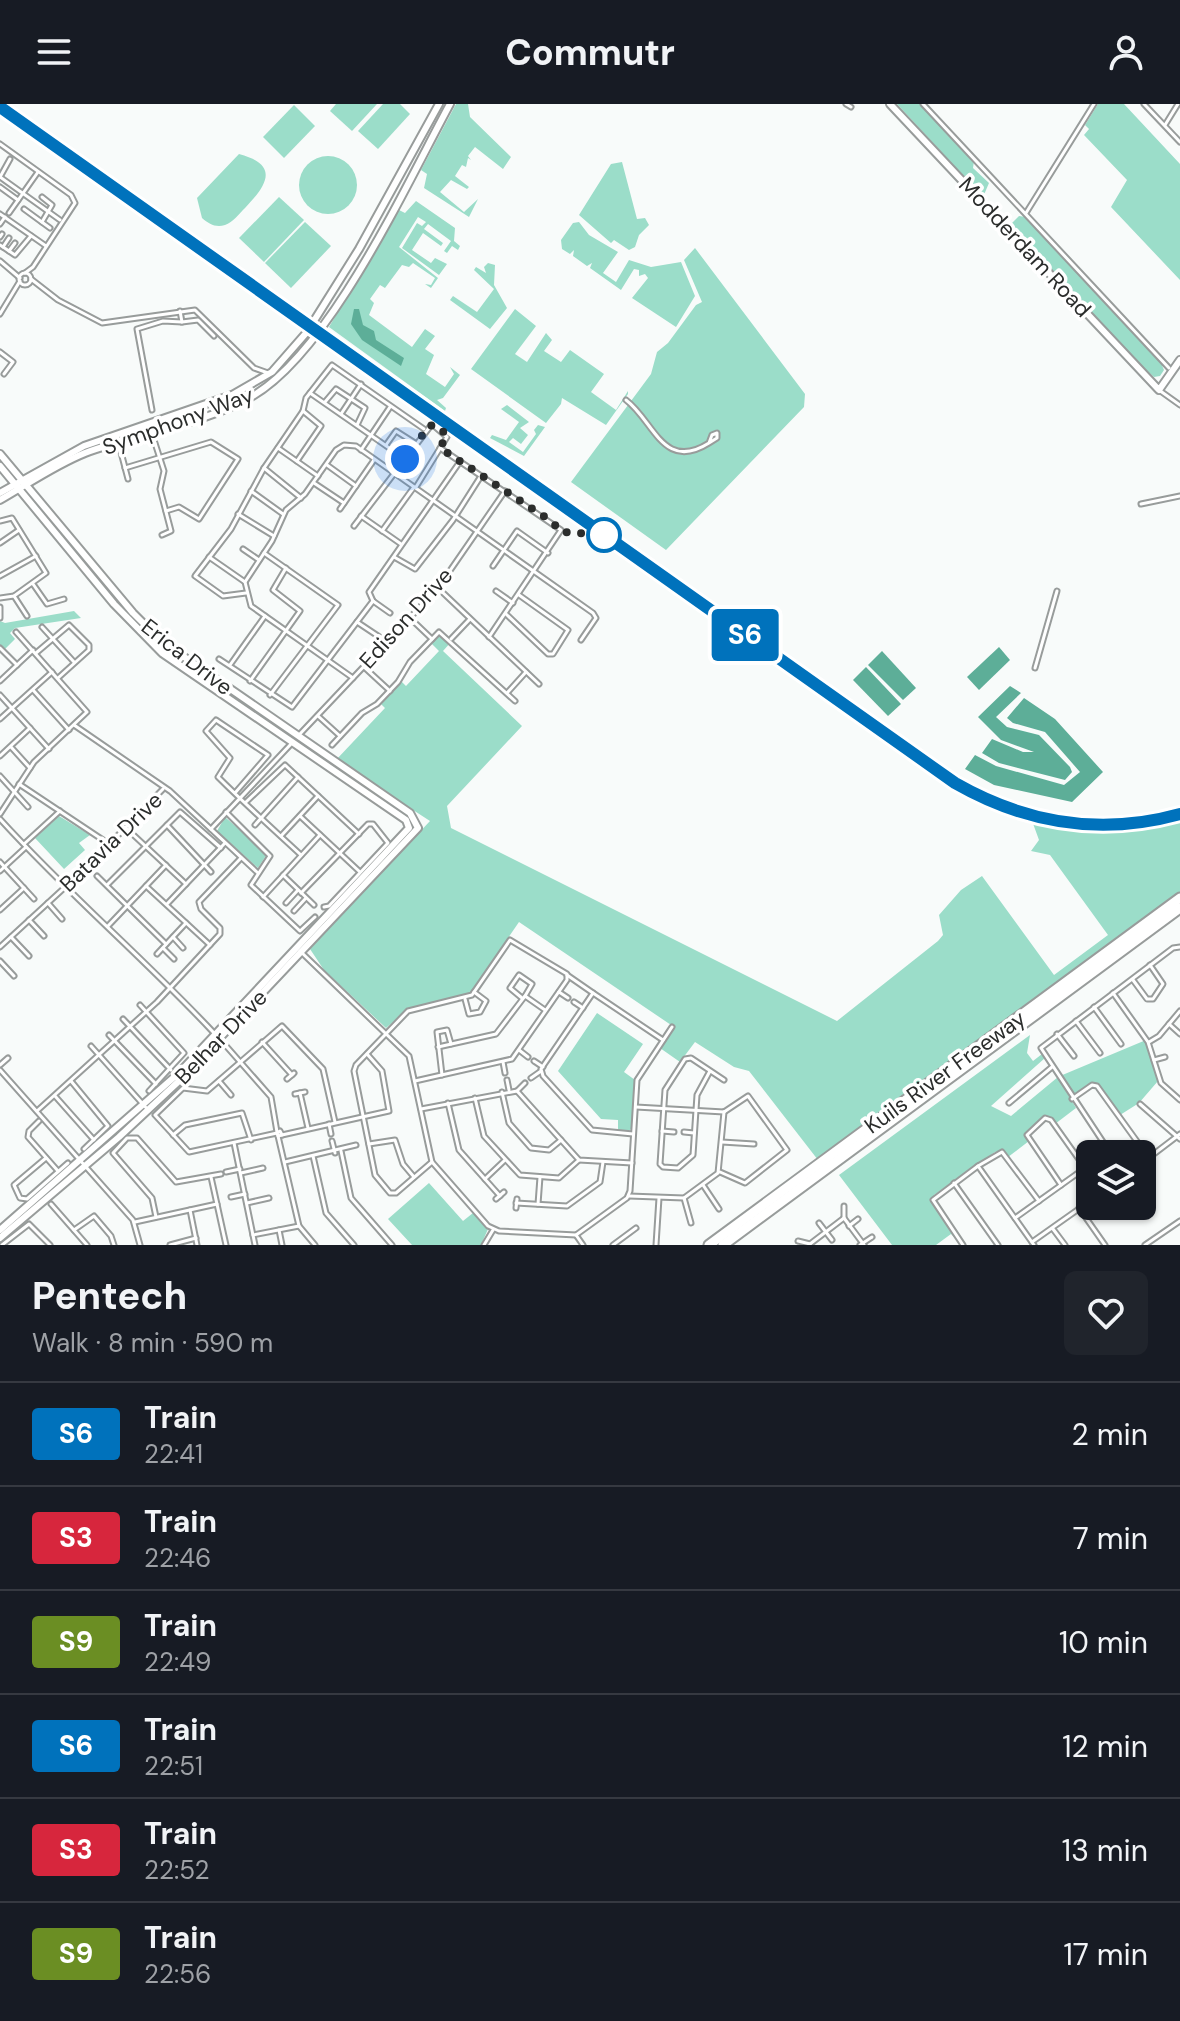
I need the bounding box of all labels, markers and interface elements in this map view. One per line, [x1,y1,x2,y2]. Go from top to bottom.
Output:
text: Commutr [505,29,675,76]
icon: menu [32,30,76,74]
icon: person [1104,30,1148,74]
street label: Modderdam Road [952,171,1098,323]
street label: Symphony Way [99,380,257,462]
your location [385,439,425,479]
unlabelled marker [587,518,621,552]
street label: Edison Drive [353,561,459,675]
line badge: S6 [709,609,781,661]
street label: Erica Drive [135,612,239,702]
text: S6 [728,616,762,653]
street label: Batavia Drive [53,786,169,898]
street label: Belhar Drive [168,983,274,1091]
street label: Kuils River Freeway [859,1004,1031,1140]
map controls [1076,1140,1156,1220]
button: layers [1076,1140,1156,1220]
text: Pentech [32,1271,187,1321]
button: heart [1064,1271,1148,1355]
text: Walk · 8 min · 590 m [32,1326,273,1360]
text: Train [144,1398,217,1437]
text: S6 [59,1415,93,1452]
text: 2 min [1072,1415,1148,1454]
text: 22:41 [144,1437,203,1471]
text: Train [144,1502,217,1541]
text: S3 [59,1519,93,1556]
text: 7 min [1073,1519,1148,1558]
text: 22:46 [144,1541,211,1575]
text: Train [144,1606,217,1645]
text: S9 [59,1623,93,1660]
text: 10 min [1059,1623,1148,1662]
text: 22:49 [144,1645,211,1679]
text: Train [144,1710,217,1749]
text: S6 [59,1727,93,1764]
text: 12 min [1062,1727,1148,1766]
text: 22:51 [144,1749,203,1783]
text: Train [144,1814,217,1853]
text: S3 [59,1831,93,1868]
text: 13 min [1062,1831,1148,1870]
text: 22:52 [144,1853,210,1887]
text: Train [144,1918,217,1957]
text: S9 [59,1935,93,1972]
text: 17 min [1063,1935,1148,1974]
text: 22:56 [144,1957,211,1991]

